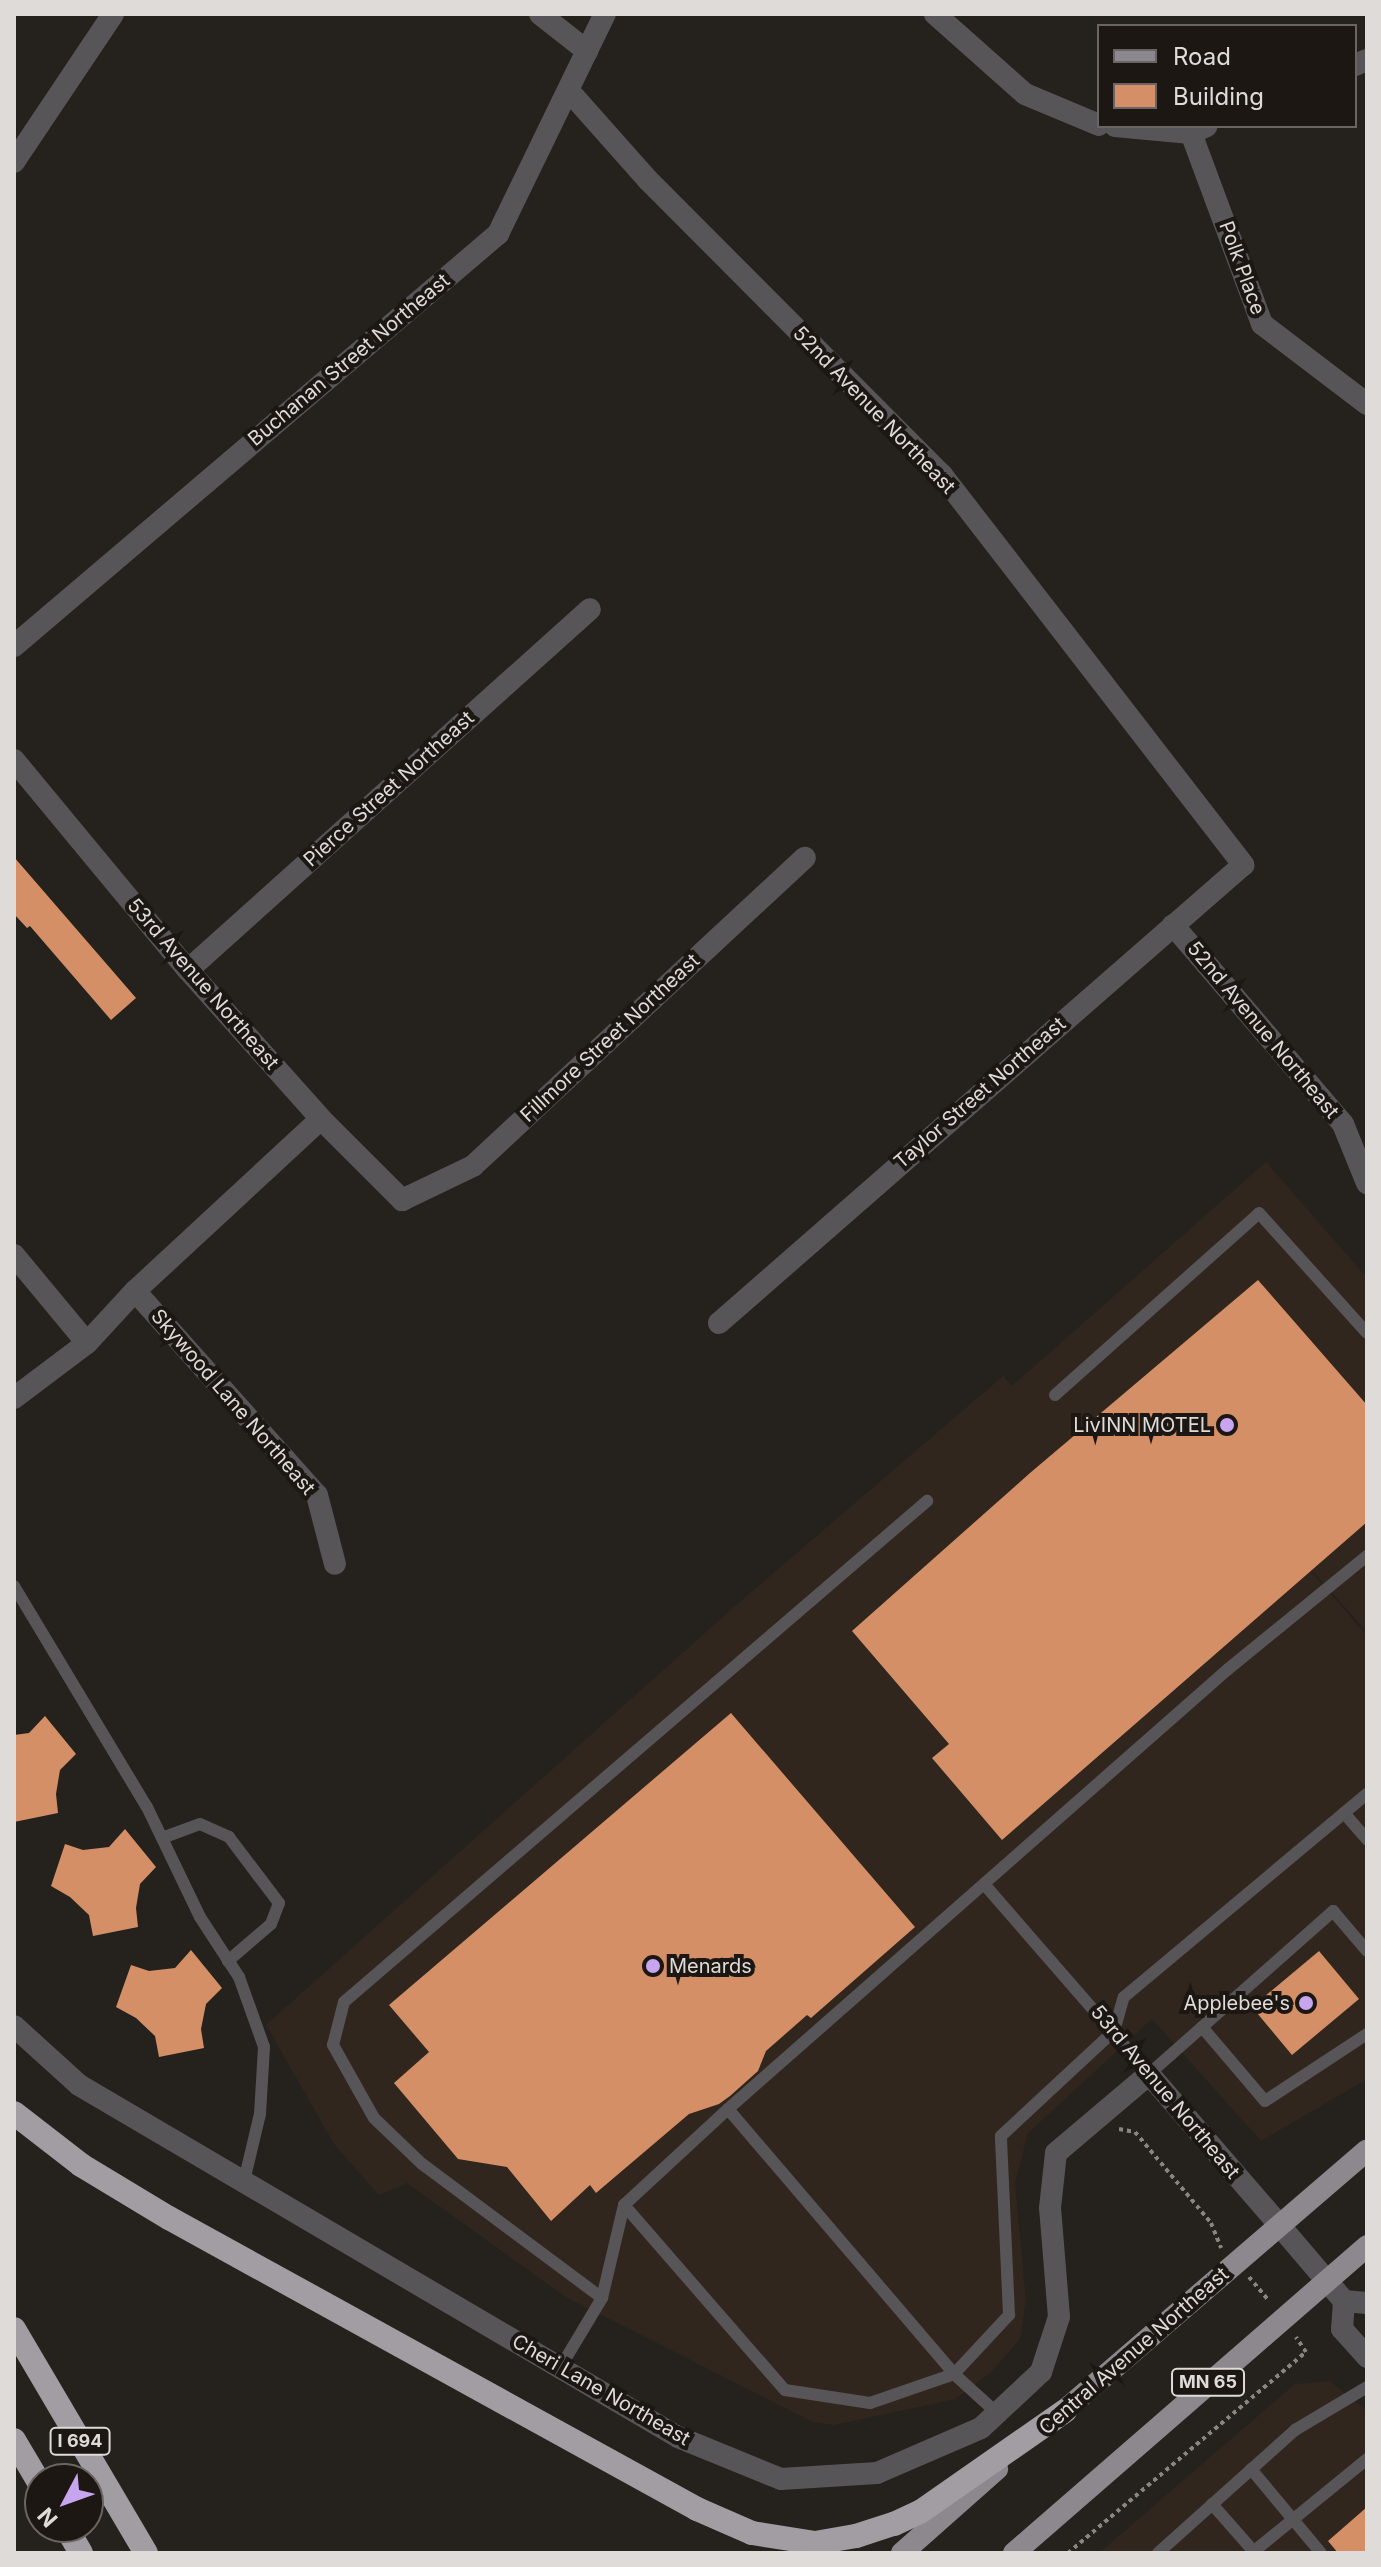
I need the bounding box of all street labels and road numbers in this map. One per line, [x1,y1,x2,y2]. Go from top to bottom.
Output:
street label: Polk Place [1214,218,1270,318]
street label: Buchanan Street Northeast [243,269,455,451]
street label: 52nd Avenue Northeast [788,321,960,499]
street label: Pierce Street Northeast [299,706,479,872]
street label: 53rd Avenue Northeast [122,894,284,1074]
street label: 52nd Avenue Northeast [1182,937,1344,1123]
street label: Fillmore Street Northeast [516,949,704,1127]
street label: Taylor Street Northeast [889,1012,1071,1174]
street label: Skywood Lane Northeast [146,1304,320,1500]
street label: 53rd Avenue Northeast [1085,2000,1245,2184]
street label: Central Avenue Northeast [1034,2262,1234,2440]
street label: Cheri Lane Northeast [508,2329,694,2451]
road number: MN 65 [1170,2368,1246,2396]
road number: I 694 [48,2427,112,2455]

